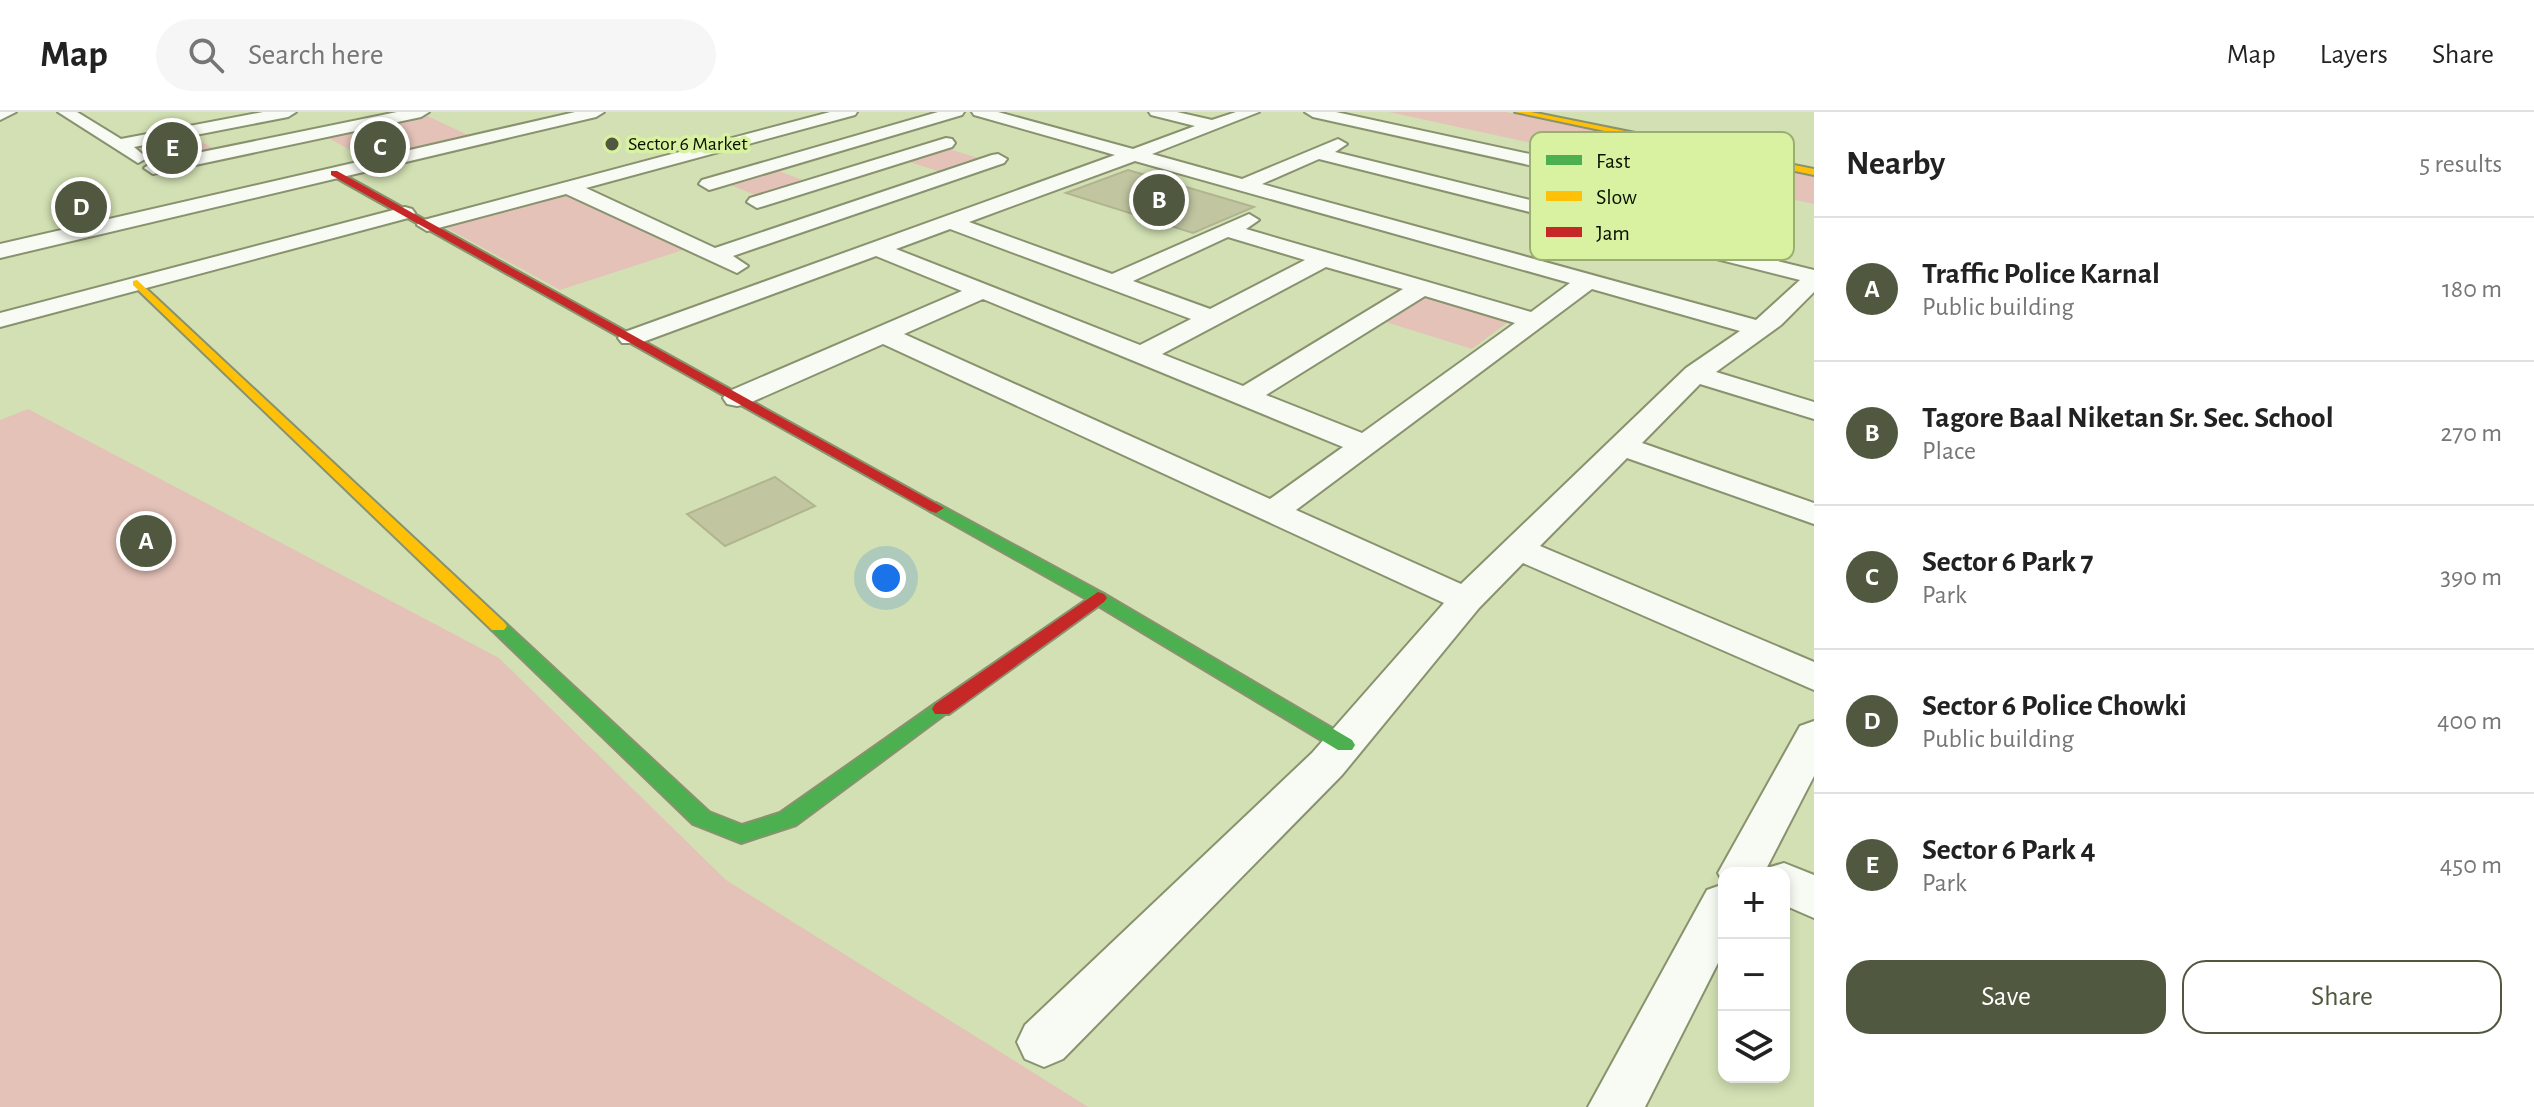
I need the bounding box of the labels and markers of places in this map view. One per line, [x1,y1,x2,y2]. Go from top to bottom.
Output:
pin: C [354,117,406,177]
pin: E [146,118,198,178]
place label: Sector 6 Market [628,134,748,154]
marker: Sector 6 Market [603,135,621,153]
pin: B [1133,170,1185,230]
pin: D [55,177,107,237]
pin: A [120,511,172,571]

